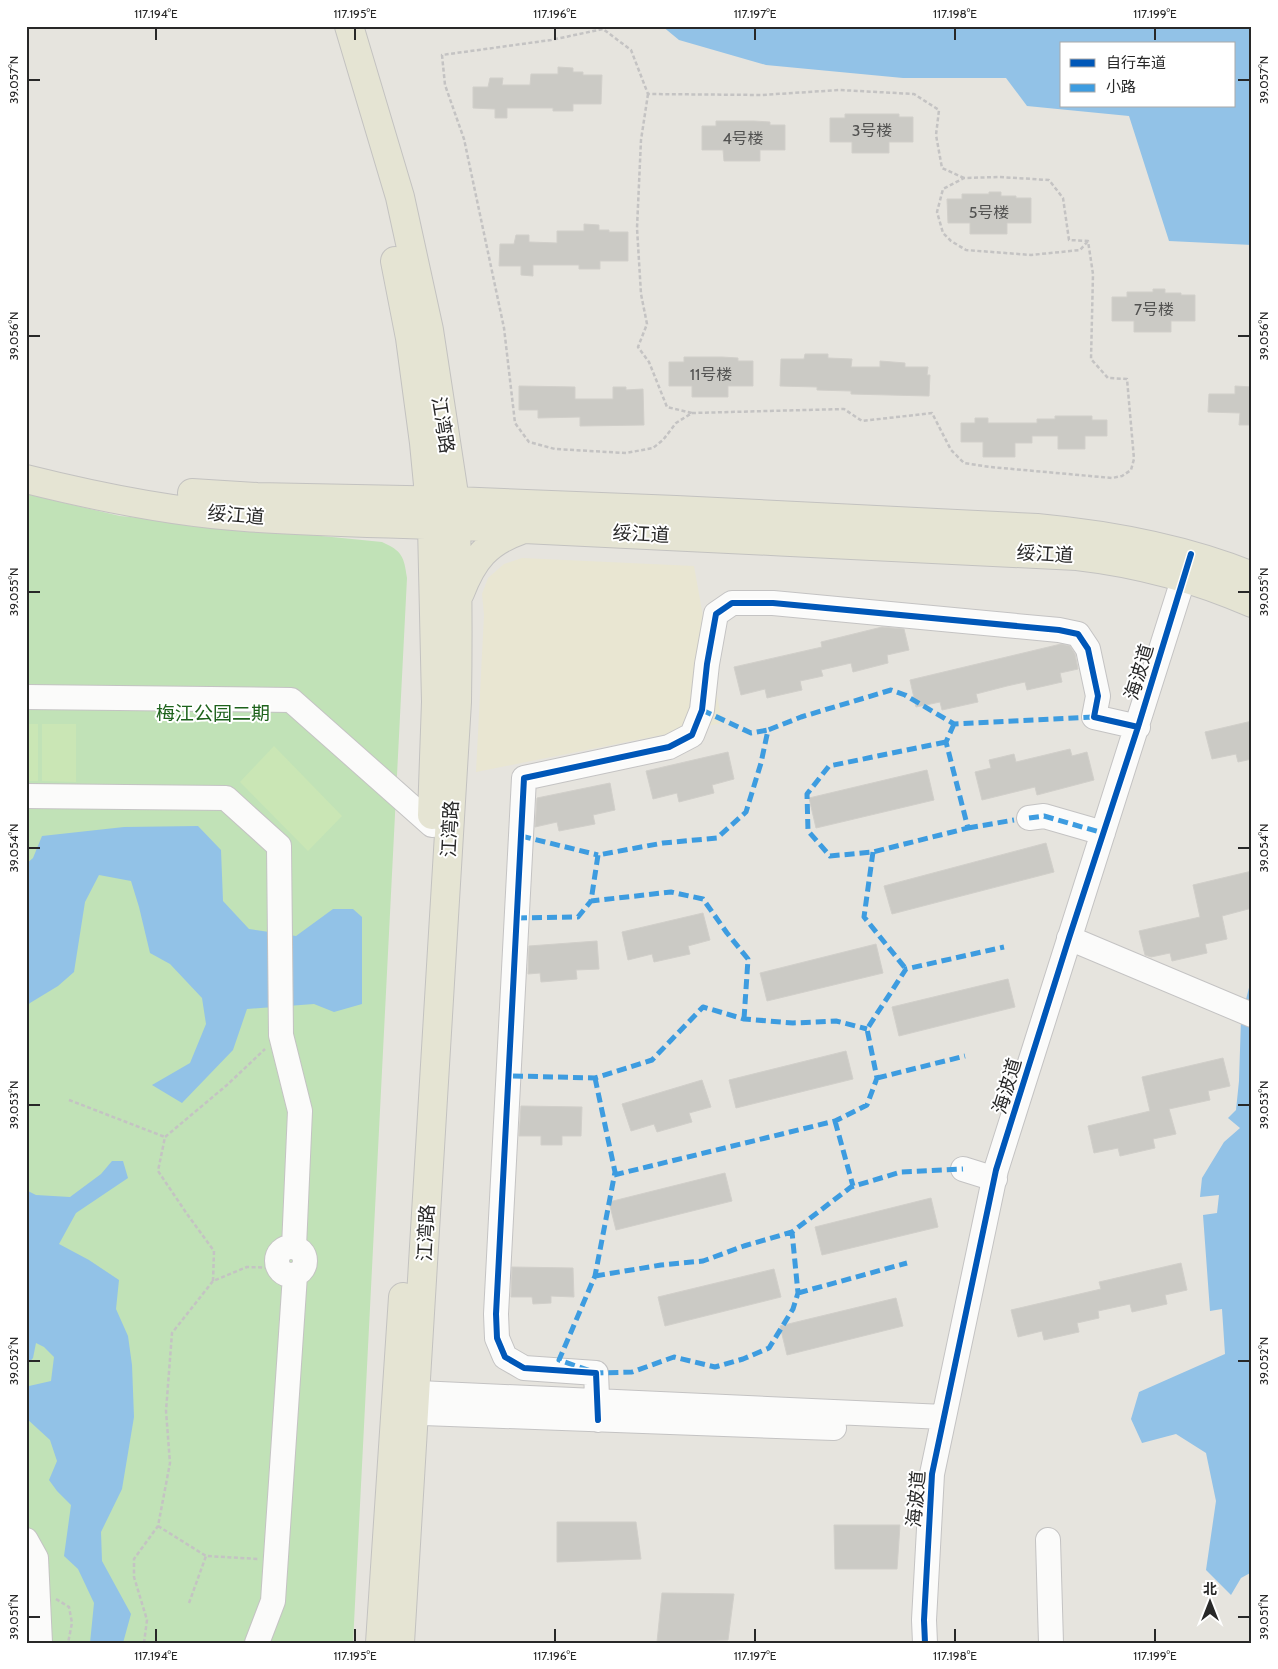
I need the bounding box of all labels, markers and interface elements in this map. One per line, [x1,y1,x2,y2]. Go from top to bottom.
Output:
text: 117.194°E [134,6,178,21]
text: 117.195°E [333,6,377,21]
text: 117.196°E [533,6,577,21]
text: 117.197°E [734,6,777,21]
text: 117.198°E [933,6,977,21]
text: 117.199°E [1133,6,1177,21]
legend [1060,42,1236,108]
text: 自行车道 [1106,54,1166,72]
text: 39.057°N [6,56,21,104]
text: 39.057°N [1256,56,1271,104]
text: 小路 [1106,78,1136,96]
house number: 3号楼 [852,121,892,140]
house number: 4号楼 [722,129,764,148]
house number: 5号楼 [969,203,1009,222]
house number: 7号楼 [1134,300,1174,319]
text: 39.056°N [6,312,21,360]
text: 39.056°N [1256,312,1271,360]
house number: 11号楼 [690,365,732,384]
street label: 江湾路 [427,395,459,455]
street label: 绥江道 [207,501,265,529]
street label: 绥江道 [612,521,670,547]
street label: 绥江道 [1016,541,1074,567]
text: 39.055°N [6,568,21,616]
text: 39.055°N [1256,568,1271,616]
street label: 海波道 [1120,641,1158,703]
park label: 梅江公园二期 [156,702,270,725]
street label: 江湾路 [437,800,463,858]
text: 39.054°N [6,824,21,872]
text: 39.054°N [1256,824,1271,872]
street label: 海波道 [988,1055,1026,1117]
text: 39.053°N [6,1081,21,1129]
text: 39.053°N [1256,1081,1271,1129]
street label: 江湾路 [413,1204,439,1262]
text: 39.052°N [6,1337,21,1385]
text: 39.052°N [1256,1337,1271,1385]
street label: 海波道 [902,1470,930,1528]
north arrow [1186,1576,1236,1626]
text: 北 [1203,1580,1217,1598]
text: 39.051°N [6,1594,21,1640]
text: 39.051°N [1256,1594,1271,1640]
text: 117.194°E [134,1648,178,1663]
text: 117.195°E [333,1648,377,1663]
text: 117.196°E [533,1648,577,1663]
text: 117.197°E [734,1648,777,1663]
text: 117.198°E [933,1648,977,1663]
text: 117.199°E [1133,1648,1177,1663]

